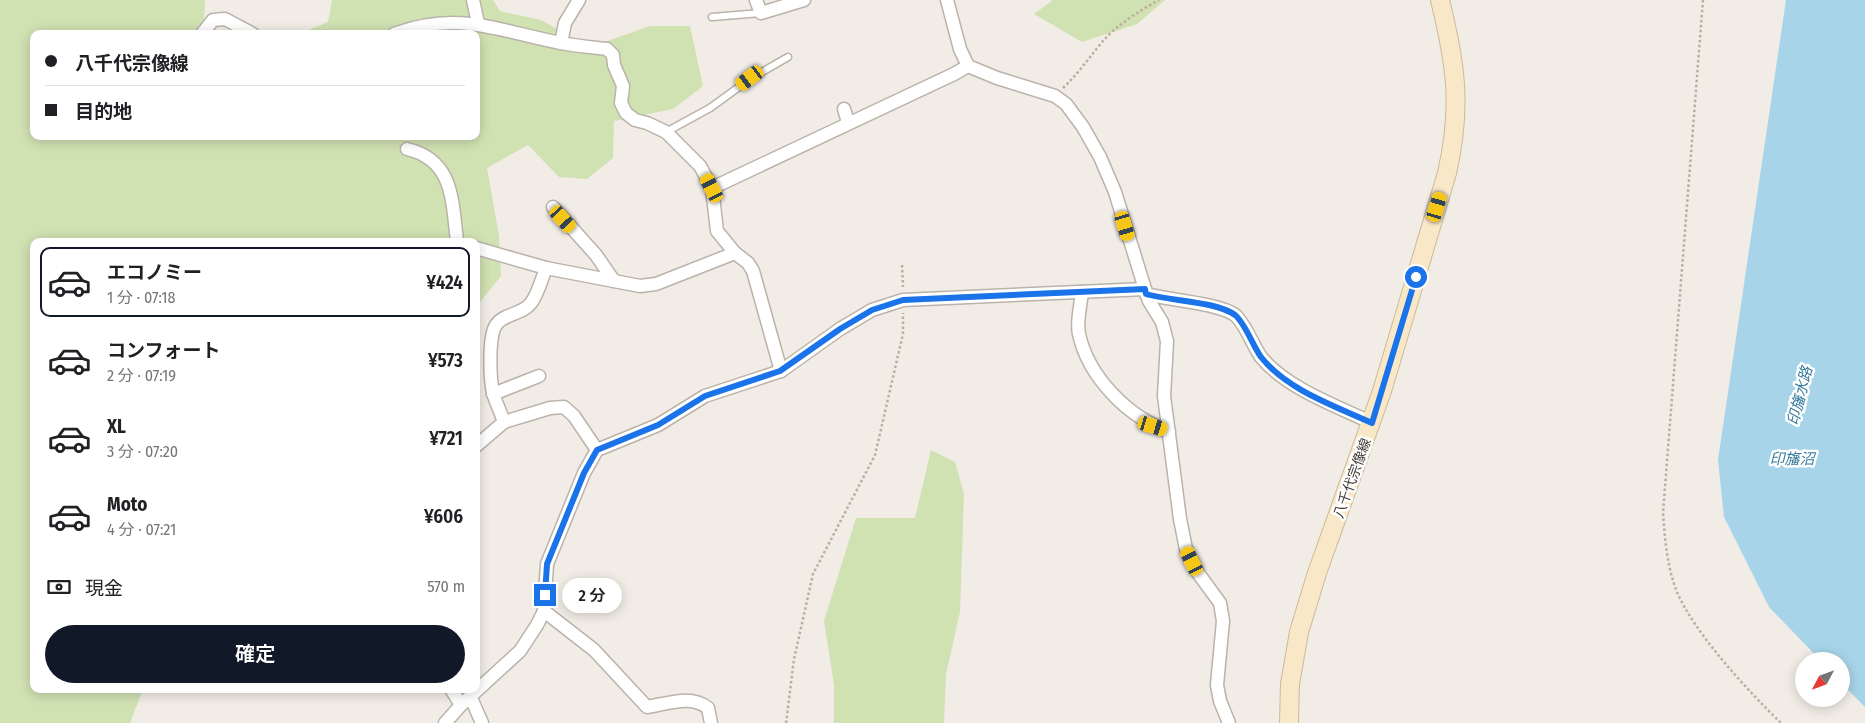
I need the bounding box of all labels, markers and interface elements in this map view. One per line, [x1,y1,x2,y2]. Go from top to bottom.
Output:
text: 八千代宗像線 [75,52,189,75]
car [733,63,766,93]
text: 目的地 [75,100,132,123]
car [698,171,725,205]
car [1425,190,1448,224]
car [547,203,578,235]
car [1113,209,1136,243]
icon: car [47,260,92,305]
text: エコノミー [107,261,202,284]
route start [1405,266,1427,288]
text: ¥424 [426,271,463,294]
text: 1 分 · 07:18 [107,288,175,307]
icon: car [47,338,92,383]
text: コンフォート [107,339,220,362]
text: ¥573 [428,349,463,372]
water label: 印旛水路 [1784,363,1816,427]
text: 2 分 · 07:19 [107,366,176,385]
car [1136,414,1169,438]
text: XL [107,415,126,438]
icon: car [47,416,92,461]
text: ¥721 [429,427,463,450]
street label: 八千代宗像線 [1330,436,1375,521]
text: 3 分 · 07:20 [107,442,178,461]
water label: 印旛沼 [1769,450,1816,468]
text: Moto [107,493,147,516]
icon: car [47,494,92,539]
text: ¥606 [424,505,463,528]
text: 4 分 · 07:21 [107,520,176,539]
car [1178,544,1205,578]
icon: cash [45,573,73,601]
text: 現金 [85,577,123,600]
text: 570 m [427,577,465,596]
callout: 2 分 [562,578,622,612]
route end [534,584,556,606]
text: 2 分 [579,586,605,605]
button: 確定 [45,625,465,683]
north arrow [1795,652,1850,708]
map controls [1795,652,1850,707]

